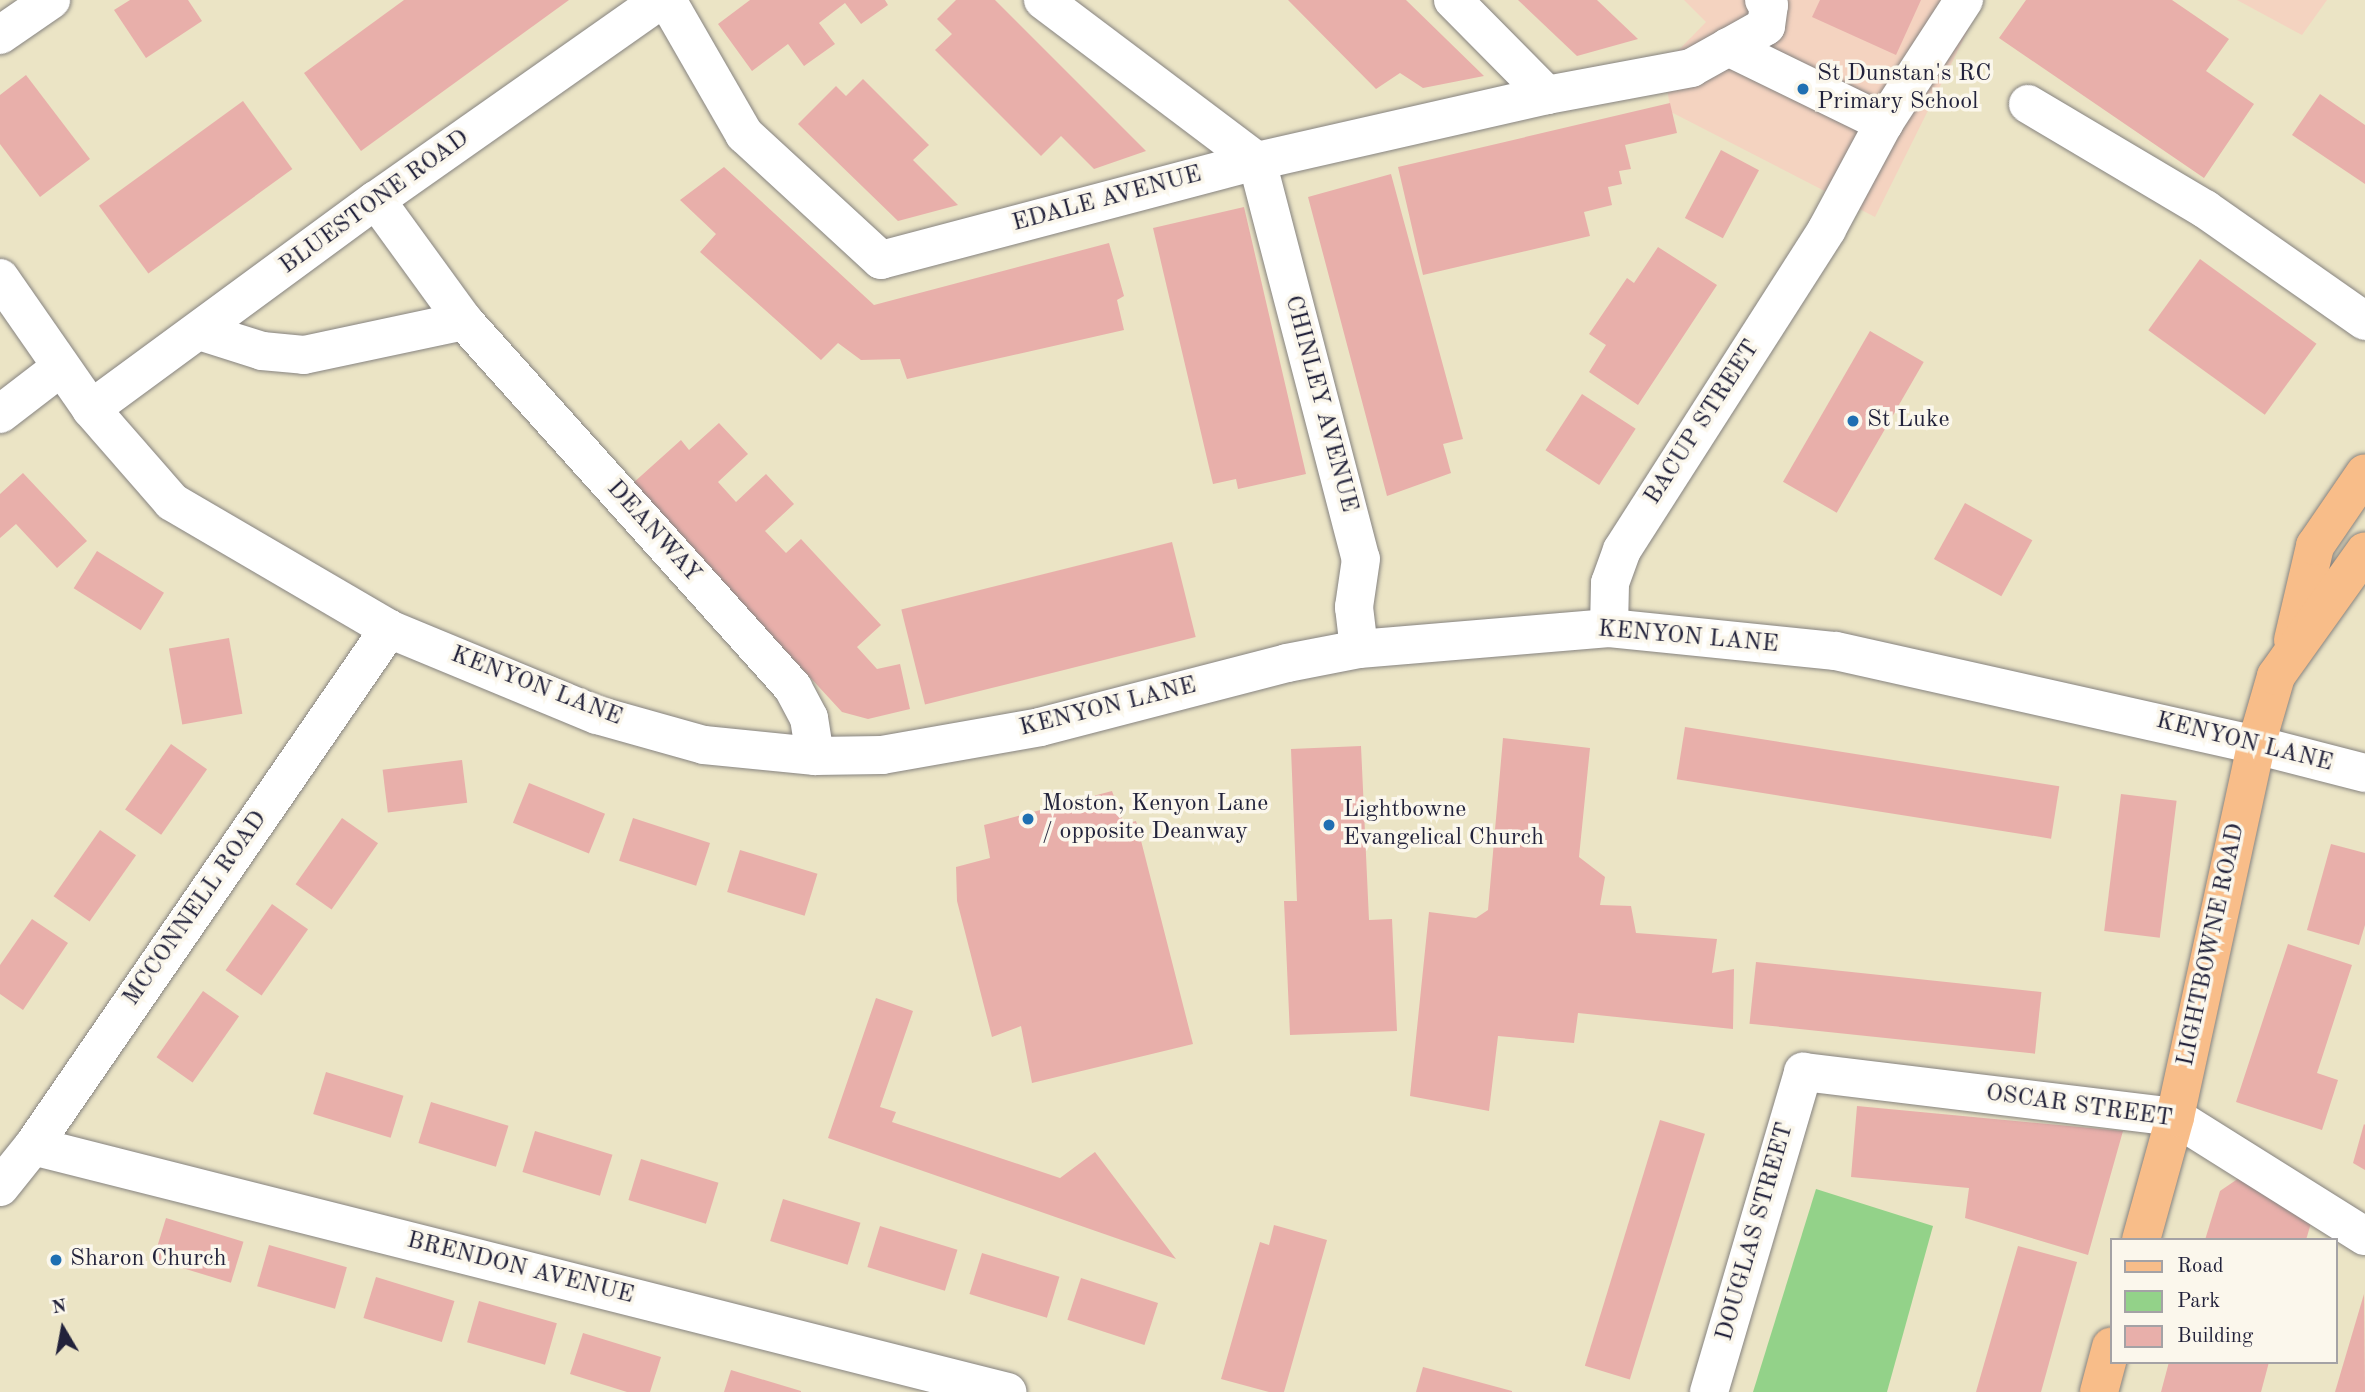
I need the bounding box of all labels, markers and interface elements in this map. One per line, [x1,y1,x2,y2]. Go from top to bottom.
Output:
place label: St Dunstan's RC Primary School [1817,61,1991,117]
marker: St Dunstan's RC Primary School [1795,81,1811,97]
street label: BLUESTONE ROAD [275,125,475,281]
street label: EDALE AVENUE [1009,161,1205,239]
street label: CHINLEY AVENUE [1277,293,1363,515]
street label: BACUP STREET [1639,335,1767,511]
place label: St Luke [1867,407,1949,435]
marker: St Luke [1845,413,1861,429]
street label: DEANWAY [600,475,706,589]
street label: KENYON LANE [1597,616,1779,660]
street label: KENYON LANE [446,641,626,733]
street label: KENYON LANE [1017,672,1199,744]
street label: KENYON LANE [2153,707,2335,779]
place label: Moston, Kenyon Lane / opposite Deanway [1042,791,1268,847]
place label: Lightbowne Evangelical Church [1343,797,1544,853]
street label: MCCONNELL ROAD [118,806,274,1012]
marker: Moston, Kenyon Lane / opposite Deanway [1020,811,1036,827]
marker: Lightbowne Evangelical Church [1321,817,1337,833]
street label: LIGHTBOWNE ROAD [2172,821,2252,1069]
street label: OSCAR STREET [1984,1080,2174,1134]
street label: DOUGLAS STREET [1711,1120,1801,1344]
street label: BRENDON AVENUE [404,1227,636,1311]
legend [2110,1238,2337,1364]
place label: Sharon Church [70,1246,227,1274]
marker: Sharon Church [48,1252,64,1268]
text: Road [2177,1256,2224,1277]
text: Park [2177,1291,2220,1312]
north arrow [28,1294,98,1364]
text: N [50,1297,68,1318]
text: Building [2177,1326,2253,1347]

